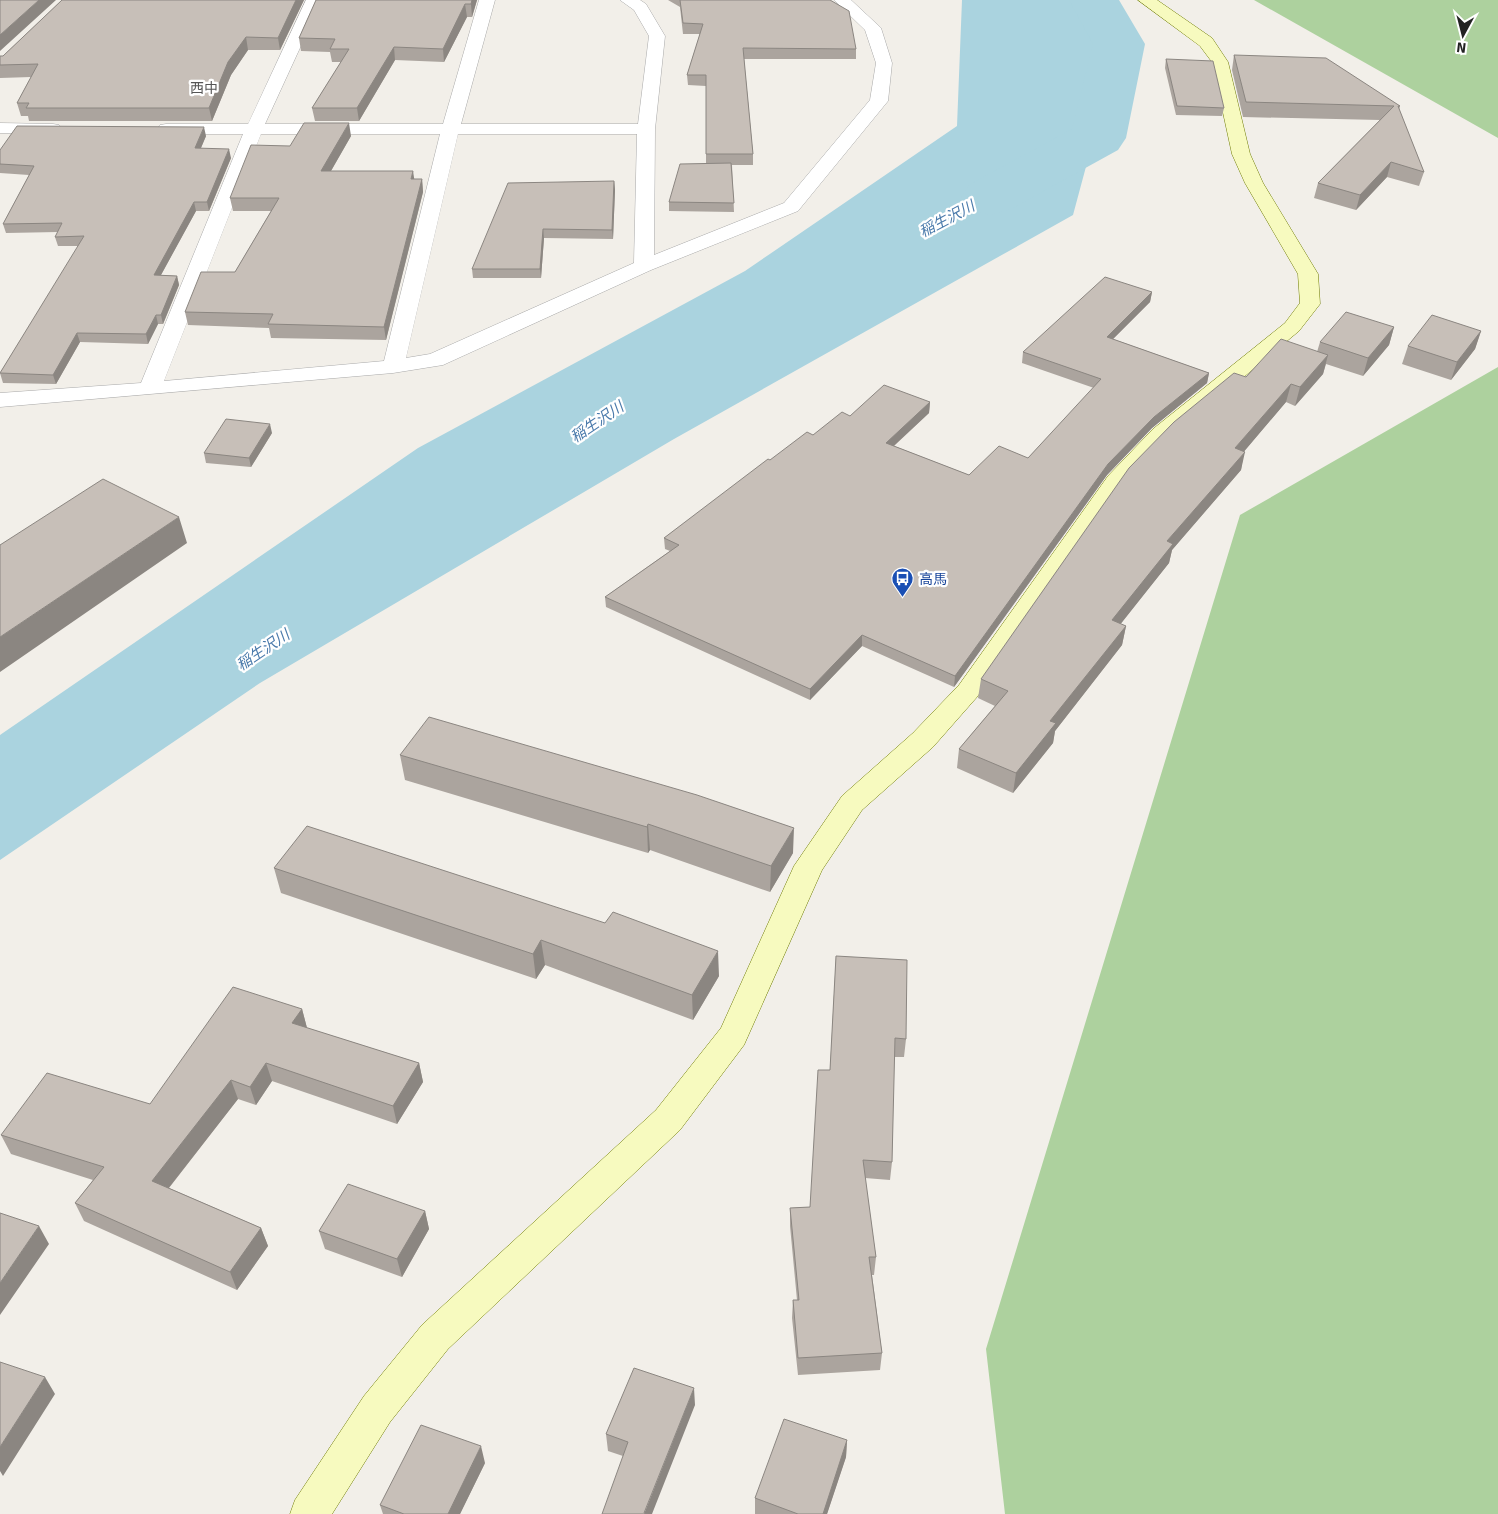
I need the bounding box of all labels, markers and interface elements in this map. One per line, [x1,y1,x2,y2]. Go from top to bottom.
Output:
north arrow [1438,10,1488,60]
text: N [1456,38,1467,56]
district label: 西中 [190,80,218,97]
water label: 稲生沢川 [916,196,979,241]
water label: 稲生沢川 [567,397,629,446]
bus stop icon: 高馬 [891,567,915,598]
place label: 高馬 [919,571,947,588]
water label: 稲生沢川 [233,625,295,674]

